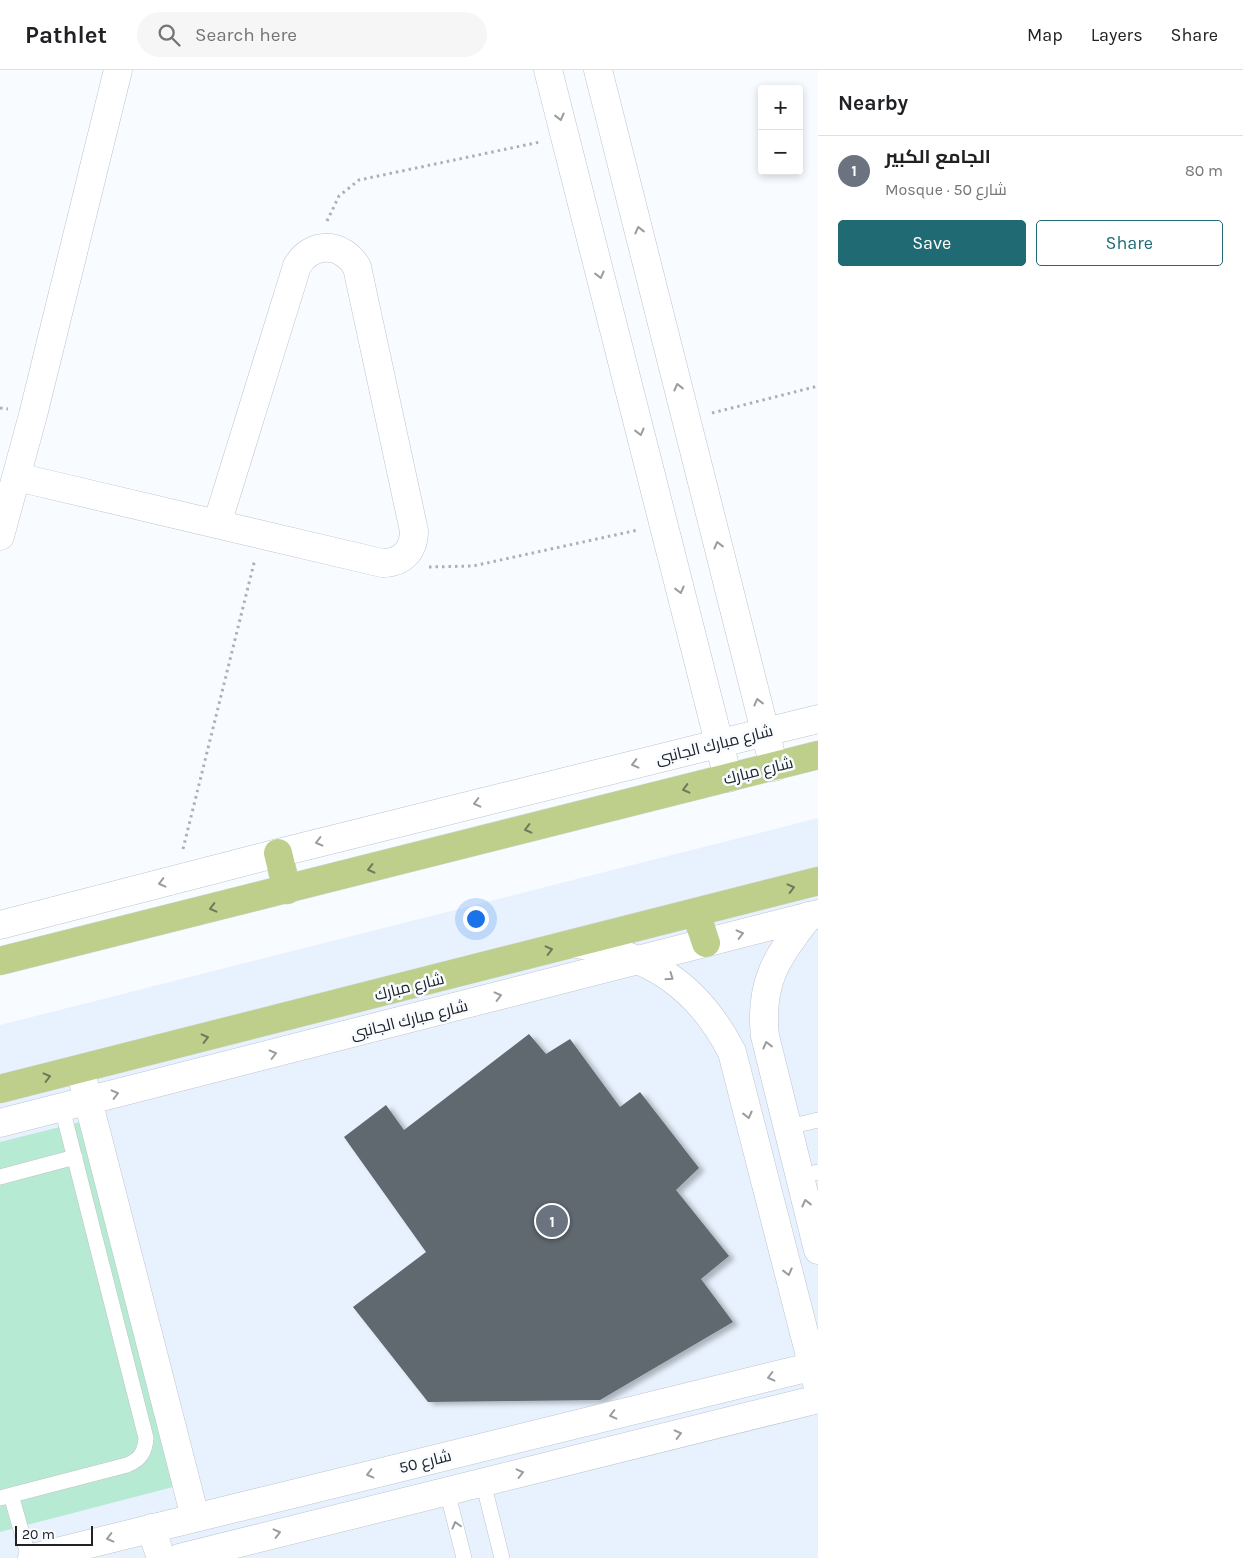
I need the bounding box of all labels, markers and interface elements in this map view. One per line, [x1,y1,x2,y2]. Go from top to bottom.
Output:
search box [137,12,487,57]
text: Pathlet [25,21,107,49]
icon: search [155,21,183,49]
text: Search here [195,24,297,46]
text: Map [1027,24,1063,46]
text: Layers [1091,24,1143,46]
text: Share [1171,24,1218,46]
map controls [758,85,803,175]
button: + [758,85,803,130]
text: Nearby [838,91,908,115]
one-way arrow [554,113,565,122]
button: − [758,130,803,175]
text: الجامع الكبير [885,146,991,168]
text: 1 [851,161,857,180]
text: 80 m [1185,161,1223,180]
text: Mosque · شارع 50 [885,180,1007,199]
button: Save [838,220,1026,266]
button: Share [1036,220,1223,266]
one-way arrow [634,225,645,234]
one-way arrow [594,270,605,279]
one-way arrow [674,384,684,392]
one-way arrow [634,428,645,437]
one-way arrow [713,540,724,549]
one-way arrow [674,585,685,594]
one-way arrow [753,698,764,707]
street label: شارع مبارك الجانبى [654,721,775,770]
street label: شارع مبارك [721,753,795,790]
one-way arrow [630,758,639,769]
one-way arrow [682,783,690,793]
one-way arrow [473,797,482,808]
one-way arrow [525,823,533,833]
one-way arrow [316,837,324,847]
one-way arrow [367,863,375,873]
one-way arrow [158,877,166,888]
one-way arrow [787,883,796,894]
one-way arrow [209,902,218,913]
your location [463,906,489,932]
one-way arrow [735,929,744,940]
one-way arrow [545,946,553,956]
street label: شارع مبارك [372,969,446,1006]
one-way arrow [665,971,674,980]
one-way arrow [493,991,502,1002]
street label: شارع مبارك الجانبى [349,996,470,1045]
one-way arrow [200,1033,208,1043]
one-way arrow [762,1040,773,1049]
one-way arrow [268,1049,277,1060]
one-way arrow [43,1072,52,1083]
one-way arrow [111,1089,120,1100]
one-way arrow [742,1110,752,1118]
one-way arrow [801,1198,812,1207]
pin: 1 [536,1202,568,1240]
one-way arrow [782,1267,793,1276]
one-way arrow [766,1371,775,1382]
one-way arrow [608,1409,617,1420]
one-way arrow [673,1429,681,1439]
street label: شارع 50 [397,1446,454,1479]
one-way arrow [516,1468,524,1479]
one-way arrow [366,1469,374,1479]
one-way arrow [451,1521,461,1529]
scale bar [15,1523,92,1546]
text: 20 m [22,1526,55,1543]
one-way arrow [273,1529,281,1539]
one-way arrow [107,1533,115,1543]

